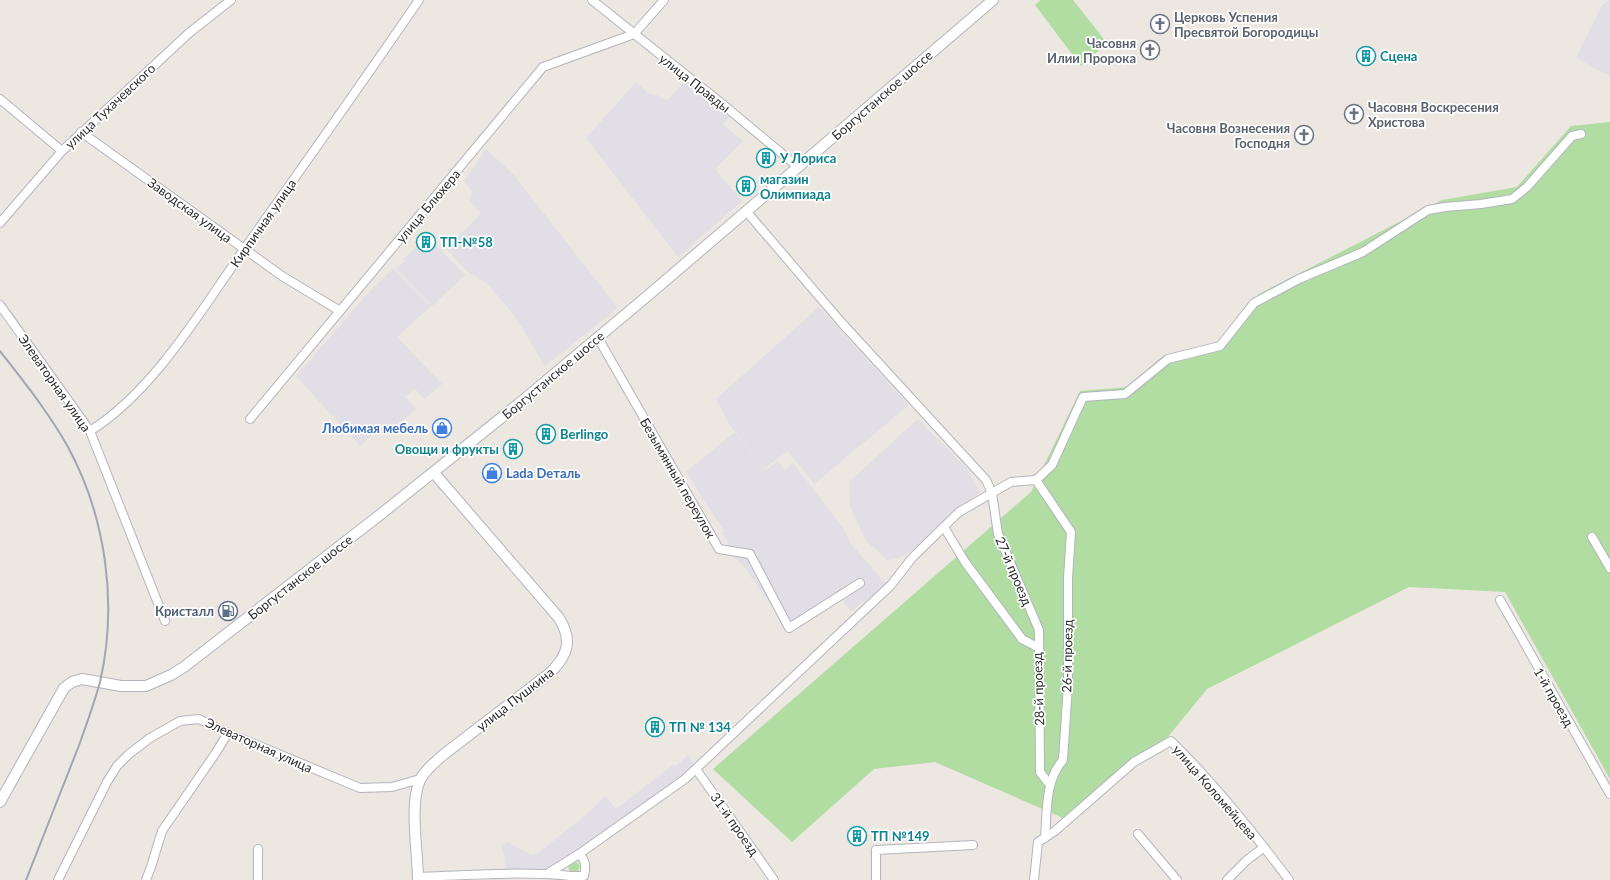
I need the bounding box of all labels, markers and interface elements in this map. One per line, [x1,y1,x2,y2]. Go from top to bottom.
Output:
place label: Церковь Успения Пресвятой Богородицы [1174,9,1318,40]
church icon: Церковь Успения Пресвятой Богородицы [1149,13,1171,35]
place label: Часовня Илии Пророка [1047,35,1136,66]
church icon: Часовня Илии Пророка [1139,39,1161,61]
building icon: Сцена [1355,45,1377,67]
street label: Боргустанское шоссе [828,47,936,143]
place label: Сцена [1380,48,1417,64]
street label: улица Правды [656,50,734,116]
street label: улица Тухачевского [62,60,158,152]
place label: Часовня Воскресения Христова [1368,99,1499,130]
church icon: Часовня Воскресения Христова [1343,103,1365,125]
place label: Часовня Вознесения Господня [1167,120,1290,151]
church icon: Часовня Вознесения Господня [1293,124,1315,146]
building icon: У Лориса [755,147,777,169]
place label: У Лориса [779,150,836,166]
street label: улица Блюхера [393,166,463,246]
place label: магазин Олимпиада [760,171,831,202]
street label: Заводская улица [145,174,235,246]
building icon: магазин Олимпиада [735,175,757,197]
street label: Кирпичная улица [227,176,299,270]
building icon: ТП-№58 [415,231,437,253]
place label: ТП-№58 [440,234,493,250]
street label: Боргустанское шоссе [499,328,607,422]
street label: Элеваторная улица [15,331,95,435]
street label: Безымянный переулок [637,415,719,541]
shop icon: Любимая мебель [431,417,453,439]
place label: Любимая мебель [321,420,429,436]
building icon: Berlingo [535,423,557,445]
place label: Berlingo [560,426,609,442]
building icon: Овощи и фрукты [502,438,524,460]
place label: Овощи и фрукты [395,441,499,457]
shop icon: Lada Dеталь [481,462,503,484]
place label: Lada Dеталь [506,465,581,481]
street label: Боргустанское шоссе [244,531,356,623]
street label: 27-й проезд [992,534,1036,608]
fuel station icon: Кристалл [217,600,239,622]
place label: Кристалл [155,603,214,619]
street label: 26-й проезд [1058,619,1076,693]
street label: 28-й проезд [1029,652,1047,726]
street label: улица Пушкина [473,664,557,734]
street label: 1-й проезд [1531,664,1577,730]
street label: Элеваторная улица [203,714,315,776]
building icon: ТП № 134 [644,716,666,738]
place label: ТП № 134 [669,719,731,735]
street label: улица Коломейцева [1170,741,1260,843]
street label: 31-й проезд [707,789,763,859]
building icon: ТП №149 [846,825,868,847]
place label: ТП №149 [871,828,930,844]

